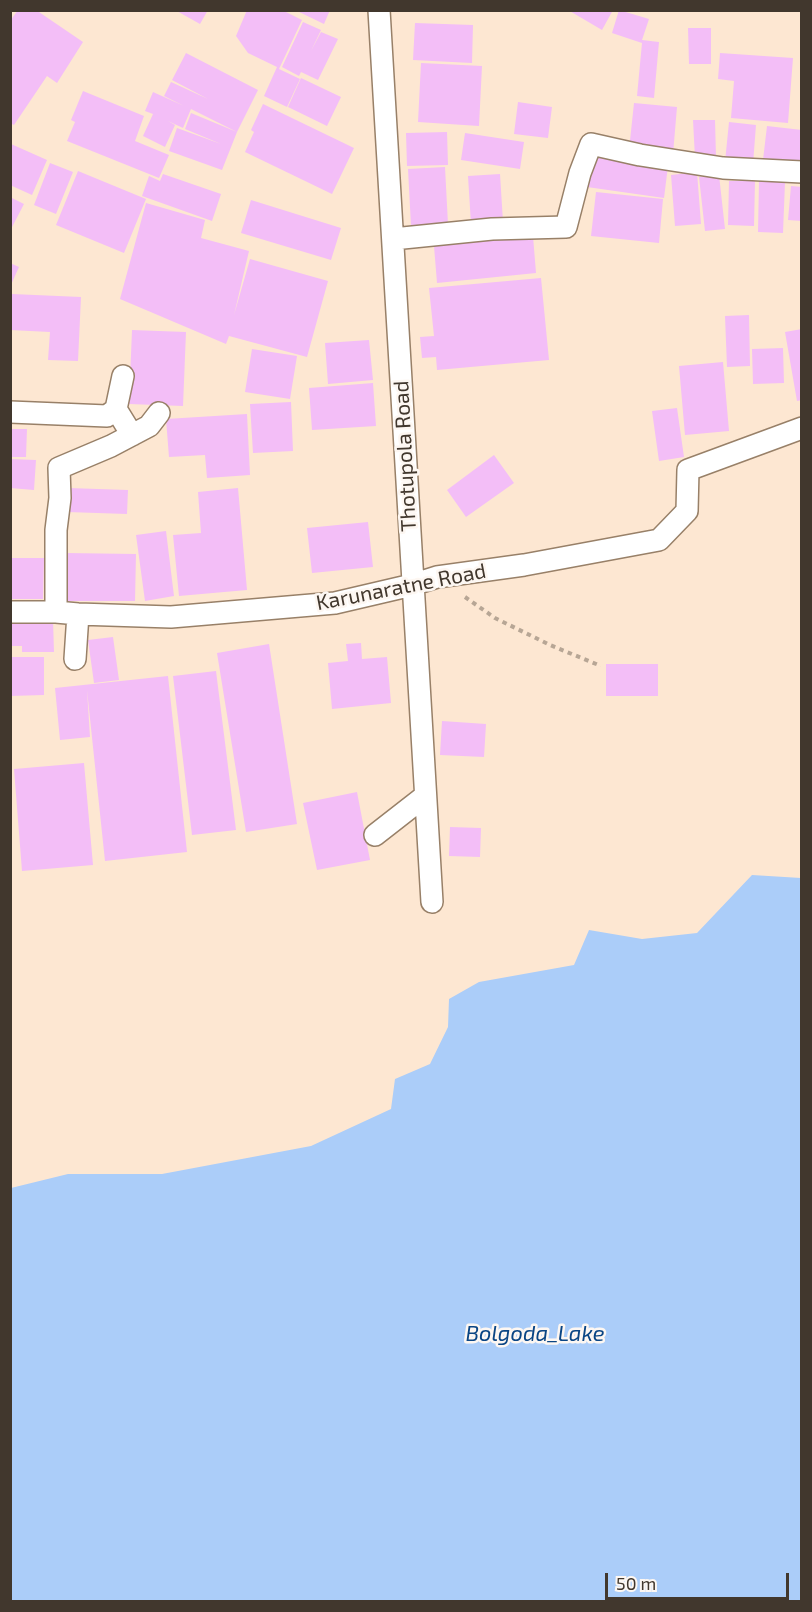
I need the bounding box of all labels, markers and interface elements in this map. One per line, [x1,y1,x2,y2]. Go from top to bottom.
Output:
street label: Thotupola Road [388,380,422,532]
street label: Karunaratne Road [314,558,488,616]
water label: Bolgoda_Lake [465,1321,605,1347]
scale bar [608,1561,792,1599]
text: 50 m [616,1572,656,1594]

